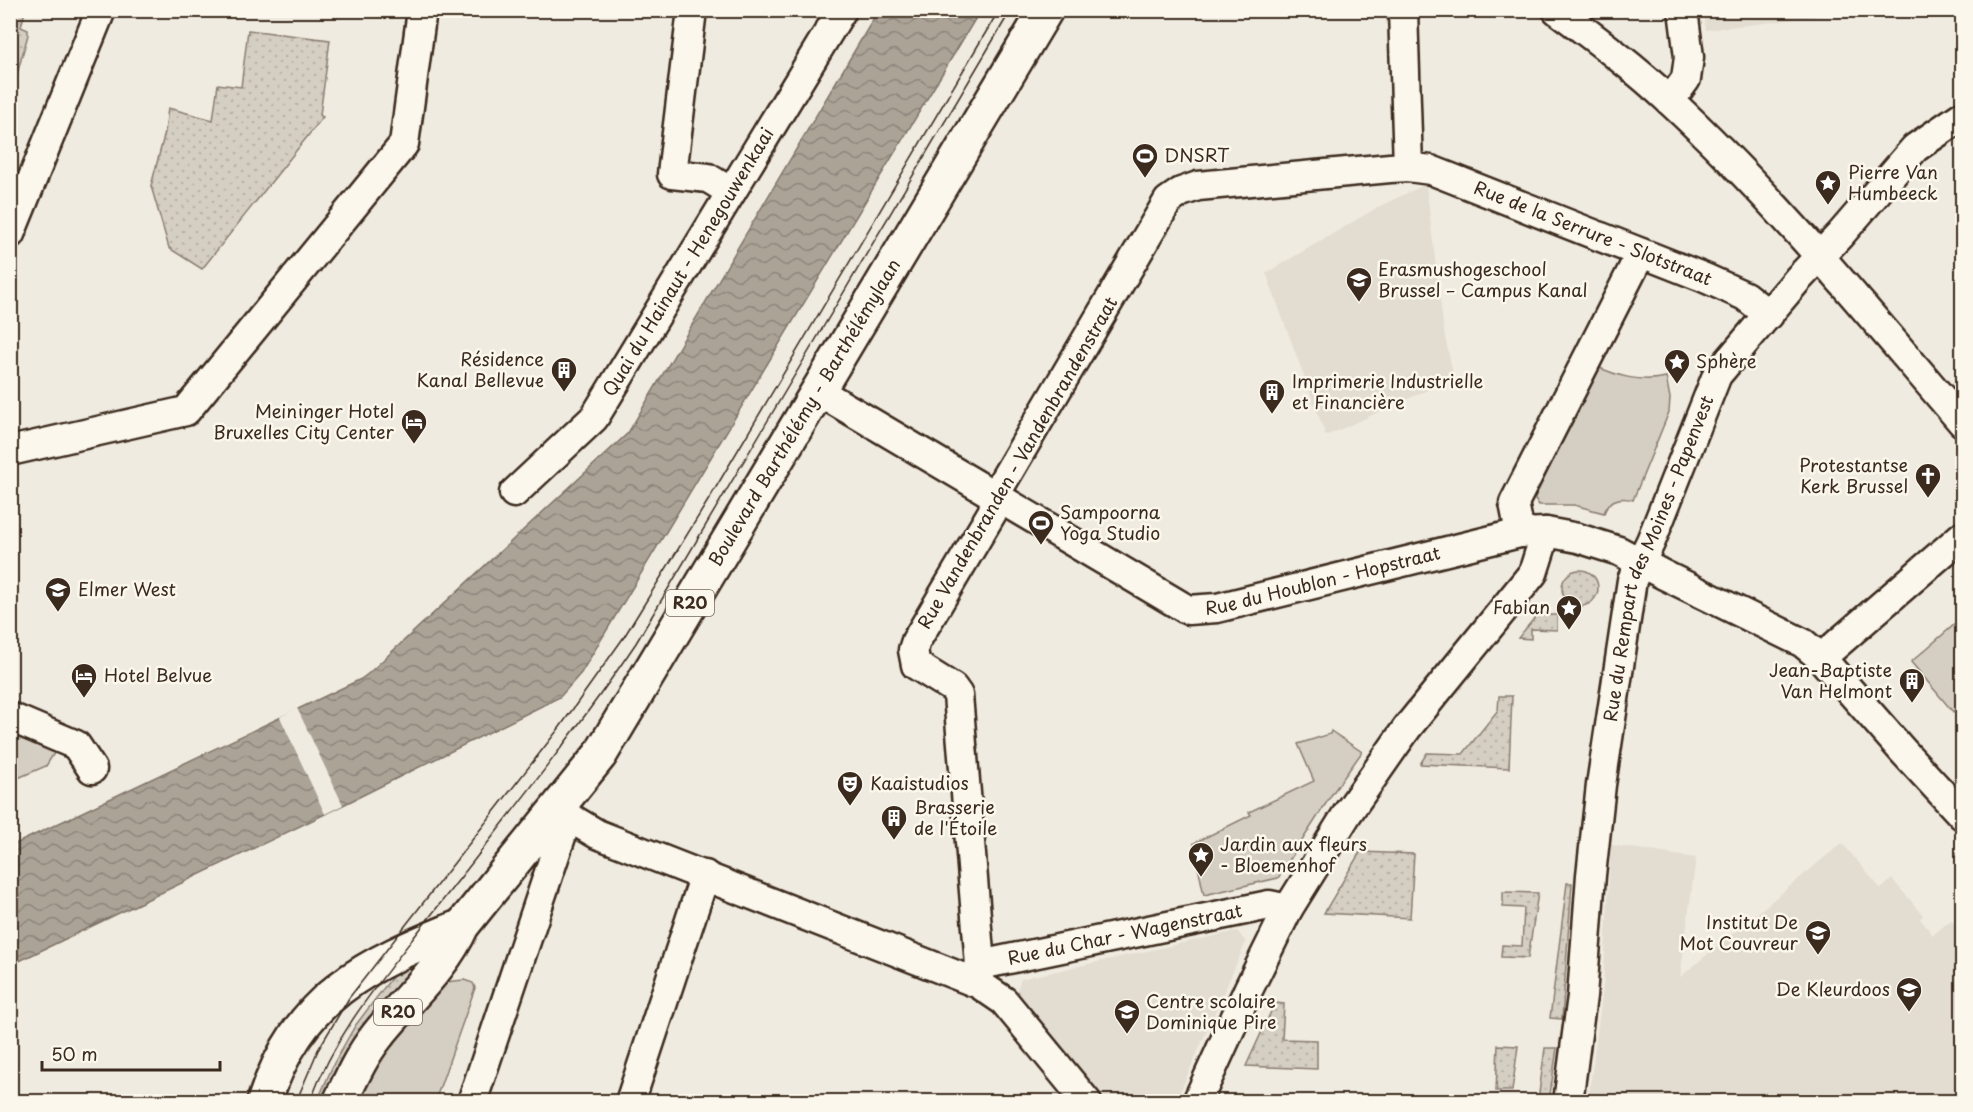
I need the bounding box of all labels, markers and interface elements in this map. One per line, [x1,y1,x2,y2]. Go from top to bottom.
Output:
street label: Quai du Hainaut - Henegouwenkaai [595,122,780,401]
sports icon: DNSRT [1130,141,1160,179]
place label: DNSRT [1164,141,1230,168]
place label: Pierre Van Humbeeck [1848,158,1938,206]
place icon: Pierre Van Humbeeck [1813,168,1843,206]
street label: Rue de la Serrure - Slotstraat [1470,173,1717,291]
street label: Boulevard Barthélémy - Barthélémylaan [701,253,906,571]
place label: Erasmushogeschool Brussel – Campus Kanal [1378,255,1587,303]
school or university icon: Erasmushogeschool Brussel – Campus Kanal [1344,265,1374,303]
street label: Rue Vandenbranden - Vandenbrandenstraat [910,291,1123,633]
place label: Résidence Kanal Bellevue [416,345,544,393]
place icon: Sphère [1662,347,1692,385]
place label: Sphère [1696,347,1757,374]
building icon: Résidence Kanal Bellevue [549,355,579,393]
place label: Imprimerie Industrielle et Financière [1292,367,1483,415]
building icon: Imprimerie Industrielle et Financière [1257,377,1287,415]
street label: Rue du Rempart des Moines - Papenvest [1596,391,1720,723]
place label: Meininger Hotel Bruxelles City Center [213,397,395,445]
hotel icon: Meininger Hotel Bruxelles City Center [399,407,429,445]
place label: Protestantse Kerk Brussel [1799,451,1908,499]
church icon: Protestantse Kerk Brussel [1913,461,1943,499]
place label: Sampoorna Yoga Studio [1060,498,1161,546]
sports icon: Sampoorna Yoga Studio [1026,508,1056,546]
street label: Rue du Houblon - Hopstraat [1204,538,1443,621]
school or university icon: Elmer West [43,575,73,613]
place label: Elmer West [78,575,176,602]
road number: R20 [666,590,714,616]
place label: Fabian [1493,593,1550,620]
place icon: Fabian [1554,593,1584,631]
place label: Jean-Baptiste Van Helmont [1769,656,1892,704]
hotel icon: Hotel Belvue [69,661,99,699]
place label: Hotel Belvue [104,661,212,688]
building icon: Jean-Baptiste Van Helmont [1897,666,1927,704]
theatre icon: Kaaistudios [835,769,865,807]
place label: Kaaistudios [870,769,969,796]
place label: Brasserie de l'Étoile [914,793,997,841]
building icon: Brasserie de l'Étoile [879,803,909,841]
place label: Jardin aux fleurs - Bloemenhof [1220,830,1367,878]
place icon: Jardin aux fleurs - Bloemenhof [1186,840,1216,878]
street label: Rue du Char - Wagenstraat [1005,896,1244,971]
place label: Institut De Mot Couvreur [1680,908,1799,956]
school or university icon: Institut De Mot Couvreur [1803,918,1833,956]
place label: De Kleurdoos [1776,975,1890,1002]
school or university icon: De Kleurdoos [1894,975,1924,1013]
place label: Centre scolaire Dominique Pire [1146,987,1277,1035]
school or university icon: Centre scolaire Dominique Pire [1112,997,1142,1035]
road number: R20 [374,999,422,1025]
scale bar [42,1034,220,1072]
text: 50 m [51,1040,98,1067]

